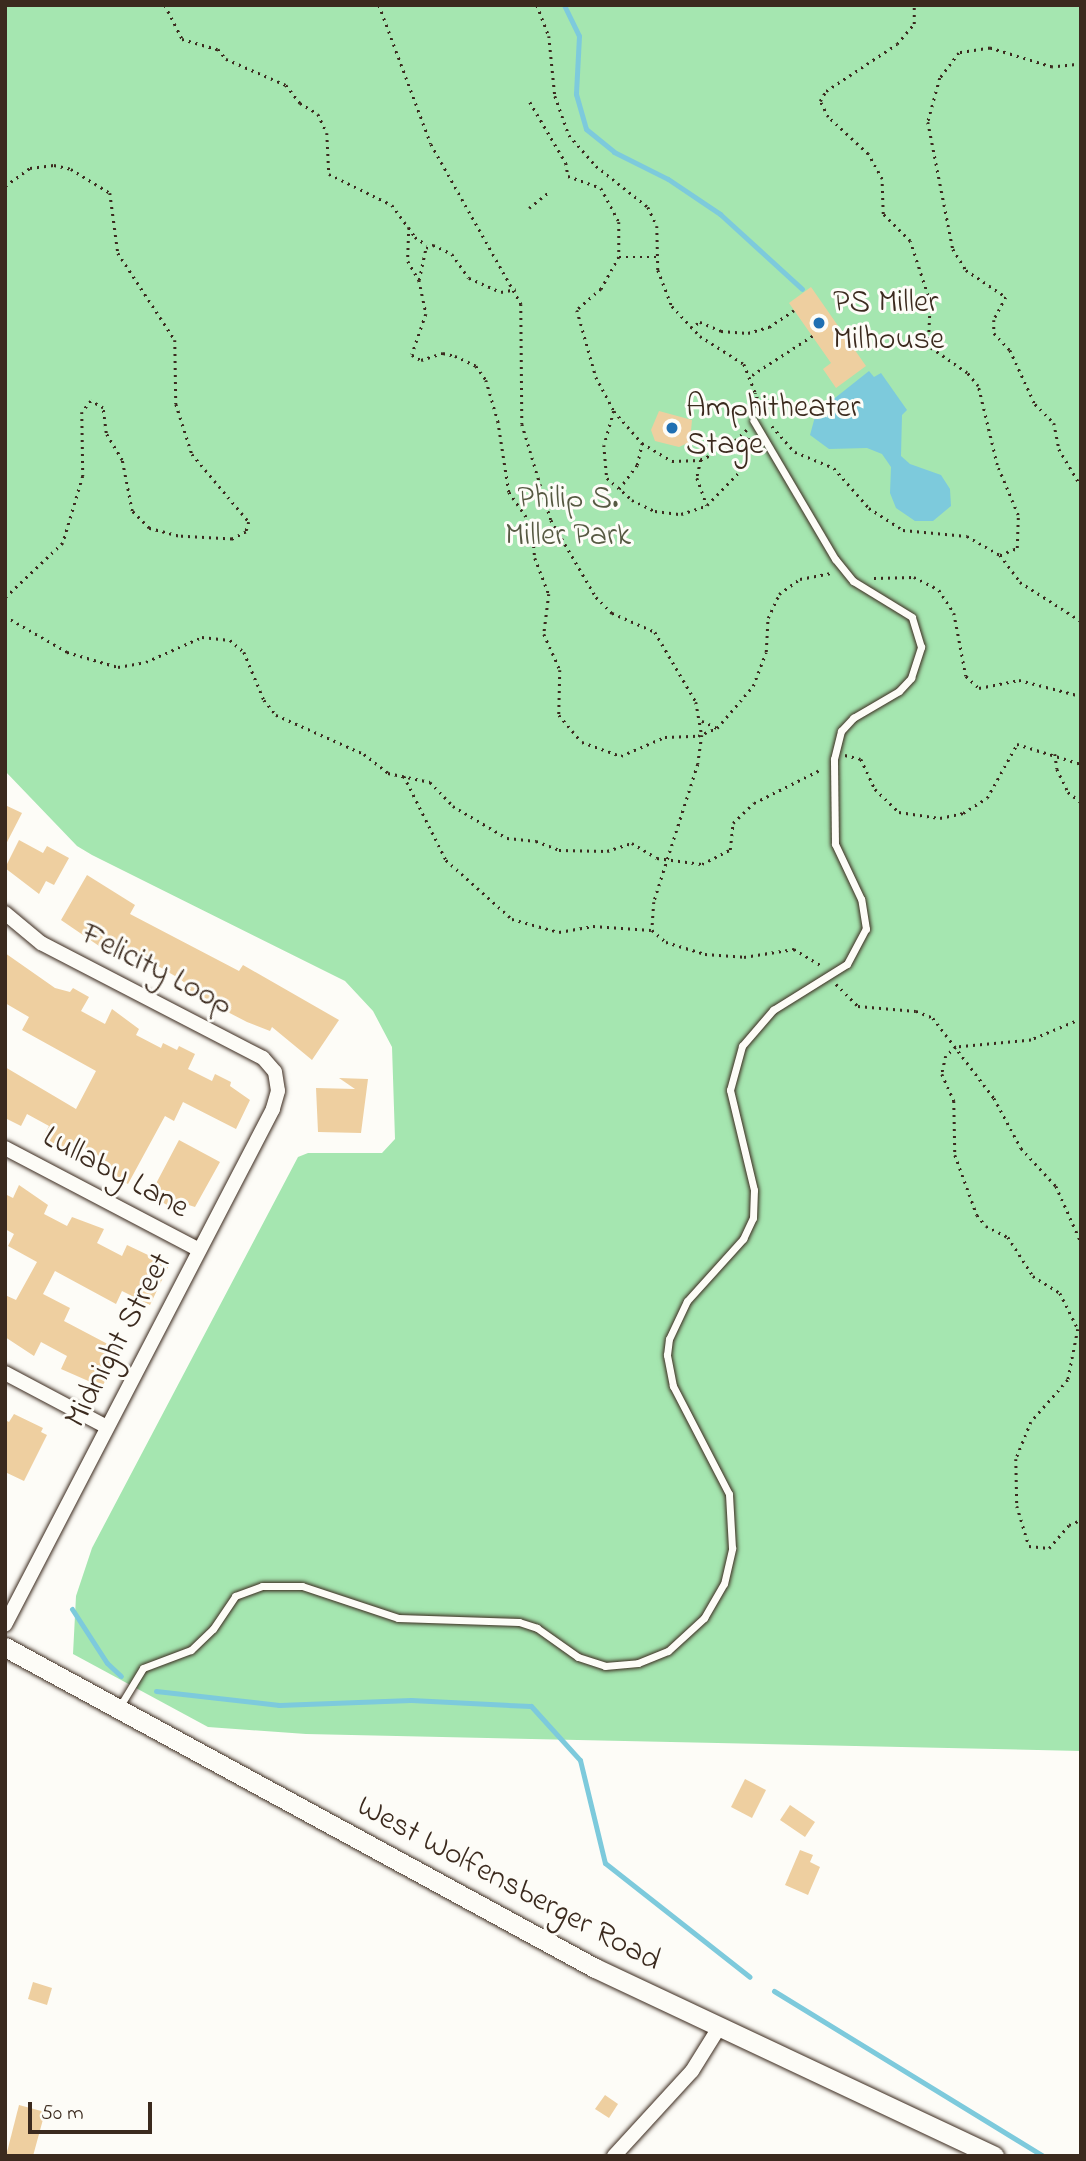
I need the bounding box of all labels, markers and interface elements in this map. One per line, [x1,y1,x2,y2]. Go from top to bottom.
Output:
place label: PS Miller Milhouse [833,286,944,361]
marker: PS Miller Milhouse [811,315,827,331]
place label: Amphitheater Stage [686,391,861,466]
marker: Amphitheater Stage [664,420,680,436]
park label: Philip S. Miller Park [505,482,631,557]
street label: Felicity Loop [74,916,238,1026]
street label: Lullaby Lane [35,1119,195,1229]
street label: Midnight Street [58,1247,182,1435]
street label: West Wolfensberger Road [349,1789,667,1981]
scale bar [32,2088,156,2132]
text: 50 m [41,2099,84,2129]

